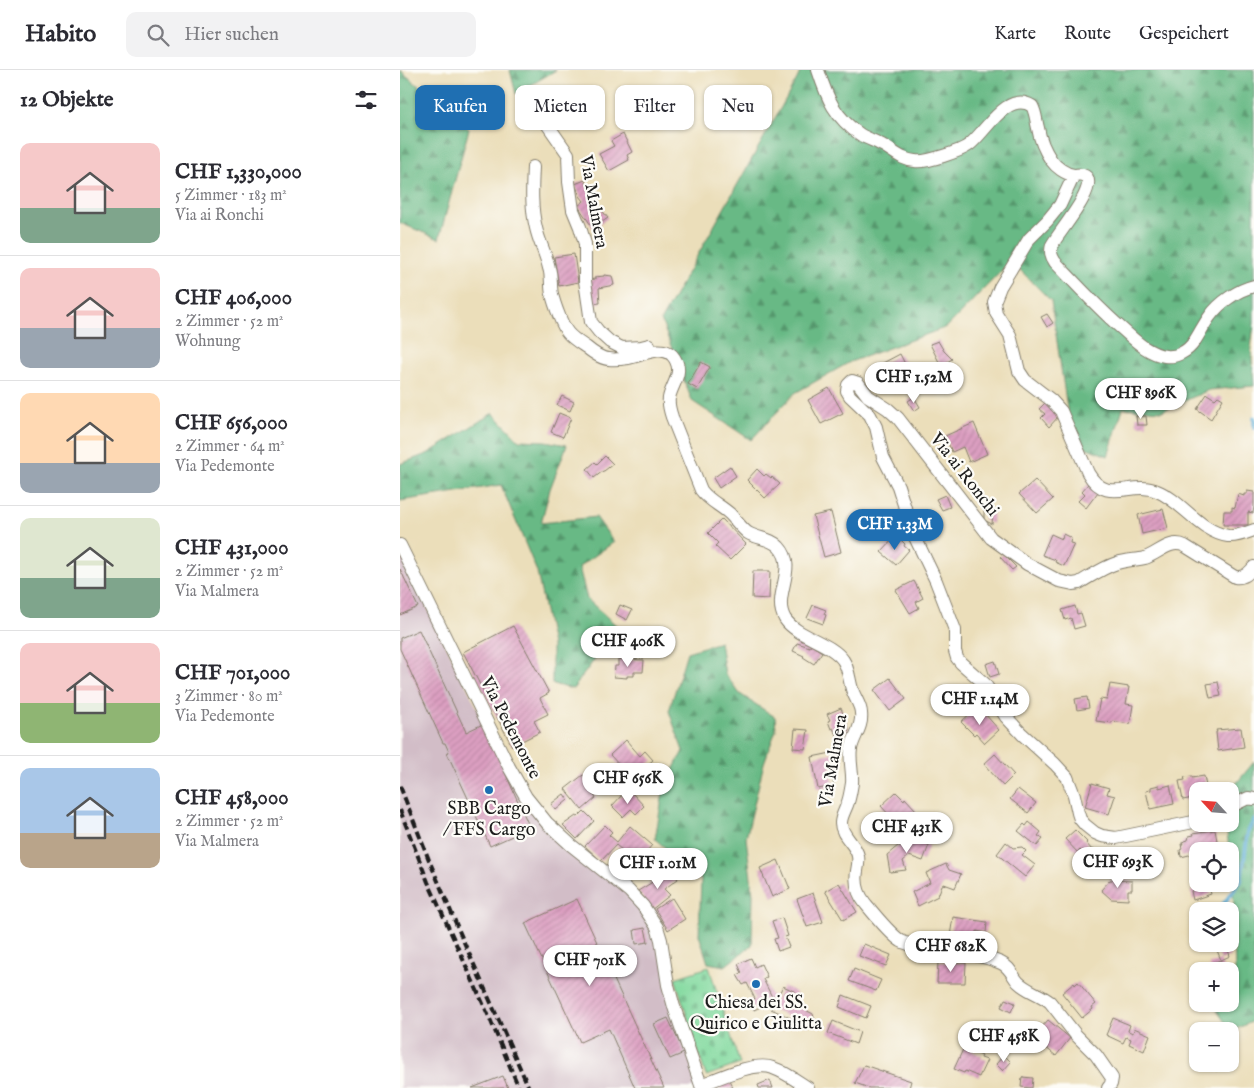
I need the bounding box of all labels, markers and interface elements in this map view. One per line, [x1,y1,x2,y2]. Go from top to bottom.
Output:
search box [126,12,476,57]
text: Habito [25,19,96,50]
icon: search [144,21,172,49]
text: Hier suchen [184,23,279,47]
text: Karte [994,23,1036,46]
text: Route [1064,23,1111,46]
text: Gespeichert [1139,23,1229,46]
chip: Kaufen [415,85,505,130]
chip: Mieten [515,85,605,130]
chip: Filter [615,85,694,130]
chip: Neu [704,85,772,130]
icon: filters [352,86,380,114]
text: 12 Objekte [20,87,114,114]
street label: Via Malmera [573,153,613,251]
text: CHF 1,330,000 [175,159,302,186]
icon: home [60,163,120,223]
text: 5 Zimmer · 183 m² [175,186,287,206]
text: Via ai Ronchi [175,206,264,226]
text: CHF 406,000 [175,285,292,312]
icon: home [60,288,120,348]
text: 2 Zimmer · 52 m² [175,312,283,332]
text: Wohnung [175,332,240,352]
pin: CHF 1.52M [857,362,971,404]
text: CHF 1.52M [876,368,952,388]
pin: CHF 896K [1089,378,1193,420]
text: CHF 896K [1106,384,1176,404]
text: CHF 656,000 [175,410,288,437]
icon: home [60,413,120,473]
street label: Via ai Ronchi [924,428,1004,522]
text: 2 Zimmer · 64 m² [175,437,285,457]
text: Via Pedemonte [175,457,275,477]
pin: CHF 1.33M [838,508,952,551]
text: CHF 1.33M [857,515,933,535]
text: CHF 431,000 [175,535,288,562]
icon: home [60,538,120,598]
text: 2 Zimmer · 52 m² [175,562,283,582]
text: Via Malmera [175,582,259,602]
pin: CHF 406K [576,626,680,668]
text: CHF 406K [592,632,664,652]
text: CHF 701,000 [175,660,290,687]
icon: home [60,663,120,723]
street label: Via Pedemonte [474,672,546,783]
pin: CHF 1.14M [923,684,1037,726]
text: 3 Zimmer · 80 m² [175,687,283,707]
text: CHF 1.14M [941,690,1019,710]
text: Via Pedemonte [175,707,275,727]
street label: Via Malmera [814,712,854,810]
pin: CHF 656K [576,762,680,805]
text: CHF 656K [593,769,663,789]
north arrow [1189,782,1239,832]
map controls [1189,782,1239,1072]
marker: SBB Cargo / FFS Cargo [483,784,495,796]
text: CHF 458,000 [175,785,289,812]
icon: home [60,788,120,848]
place label: SBB Cargo / FFS Cargo [443,798,536,842]
text: 2 Zimmer · 52 m² [175,812,283,832]
pin: CHF 431K [855,812,959,854]
text: CHF 431K [872,818,942,838]
text: Via Malmera [175,832,259,852]
button: locate [1189,842,1239,892]
pin: CHF 693K [1066,846,1170,889]
pin: CHF 1.01M [601,848,715,890]
text: CHF 693K [1083,853,1153,873]
text: CHF 1.01M [620,854,696,874]
button: layers [1189,902,1239,952]
pin: CHF 682K [899,930,1003,973]
text: CHF 682K [916,937,986,957]
pin: CHF 701K [538,944,642,987]
text: CHF 701K [554,951,626,971]
button: + [1189,962,1239,1012]
marker: Chiesa dei SS. Quirico e Giulitta [750,978,762,990]
place label: Chiesa dei SS. Quirico e Giulitta [690,992,822,1036]
pin: CHF 458K [952,1020,1056,1063]
button: − [1189,1022,1239,1072]
text: CHF 458K [969,1027,1039,1047]

